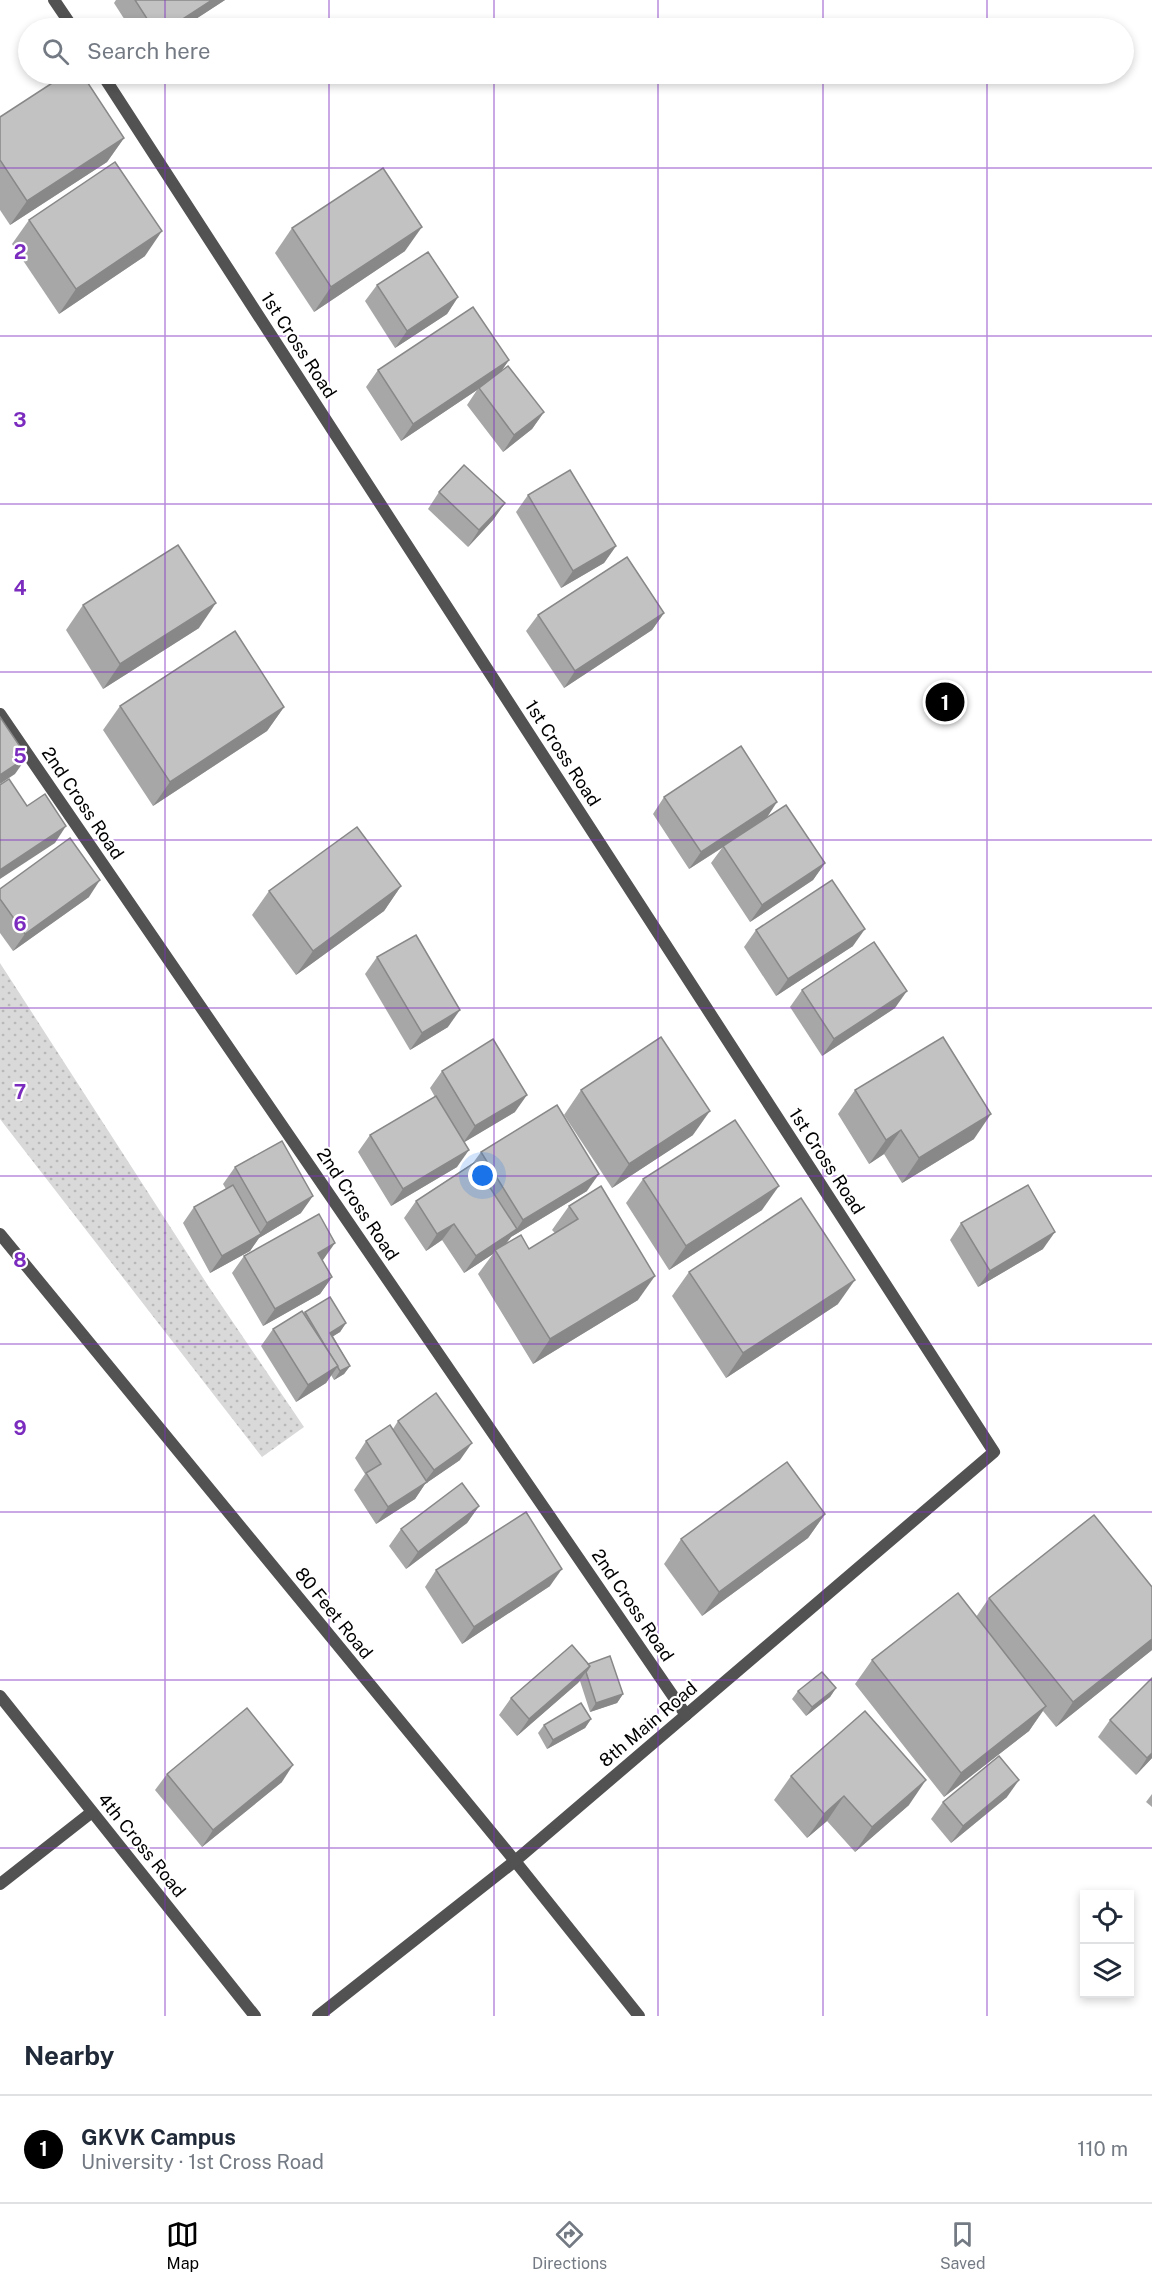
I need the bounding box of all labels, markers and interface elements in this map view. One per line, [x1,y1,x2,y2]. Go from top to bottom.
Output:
search box [18,18,1134,84]
icon: search [39,35,72,68]
text: Search here [87,38,211,64]
text: 2 [14,240,26,264]
street label: 1st Cross Road [257,288,341,402]
text: 3 [13,408,27,432]
text: 4 [13,576,27,600]
pin: 1 [926,680,964,724]
street label: 1st Cross Road [521,696,605,810]
street label: 2nd Cross Road [38,743,128,863]
text: 5 [13,744,27,768]
text: 6 [13,912,27,936]
text: 7 [14,1080,26,1104]
street label: 1st Cross Road [785,1104,869,1218]
street label: 2nd Cross Road [313,1144,403,1264]
your location [468,1161,497,1190]
text: 8 [13,1248,27,1272]
text: 9 [13,1416,27,1440]
street label: 2nd Cross Road [588,1545,678,1665]
street label: 80 Feet Road [291,1563,377,1663]
street label: 8th Main Road [595,1677,701,1771]
street label: 4th Cross Road [94,1789,190,1901]
map controls [1080,1890,1134,1998]
button: locate [1080,1890,1134,1944]
button: layers [1080,1944,1134,1998]
text: Nearby [24,2040,114,2071]
text: GKVK Campus [81,2124,236,2150]
text: 1 [39,2137,48,2161]
text: 110 m [1077,2137,1128,2161]
text: University · 1st Cross Road [81,2150,324,2174]
tab: Map [166,2218,199,2273]
tab: Directions [532,2218,607,2273]
tab: Saved [940,2218,986,2273]

